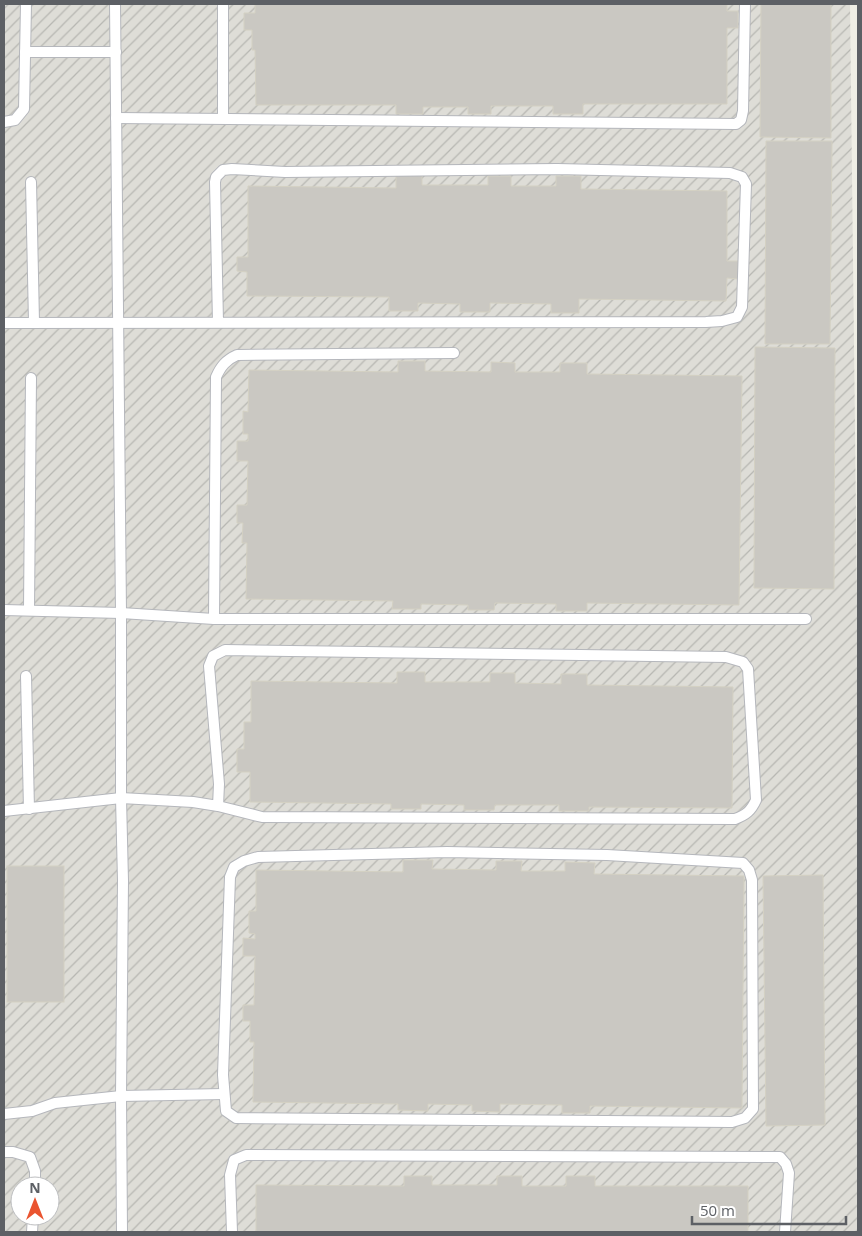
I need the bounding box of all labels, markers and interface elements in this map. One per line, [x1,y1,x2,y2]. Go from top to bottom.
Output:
north arrow [10,1176,60,1226]
text: N [29,1178,41,1197]
scale bar [692,1194,846,1226]
text: 50 m [700,1200,735,1220]

